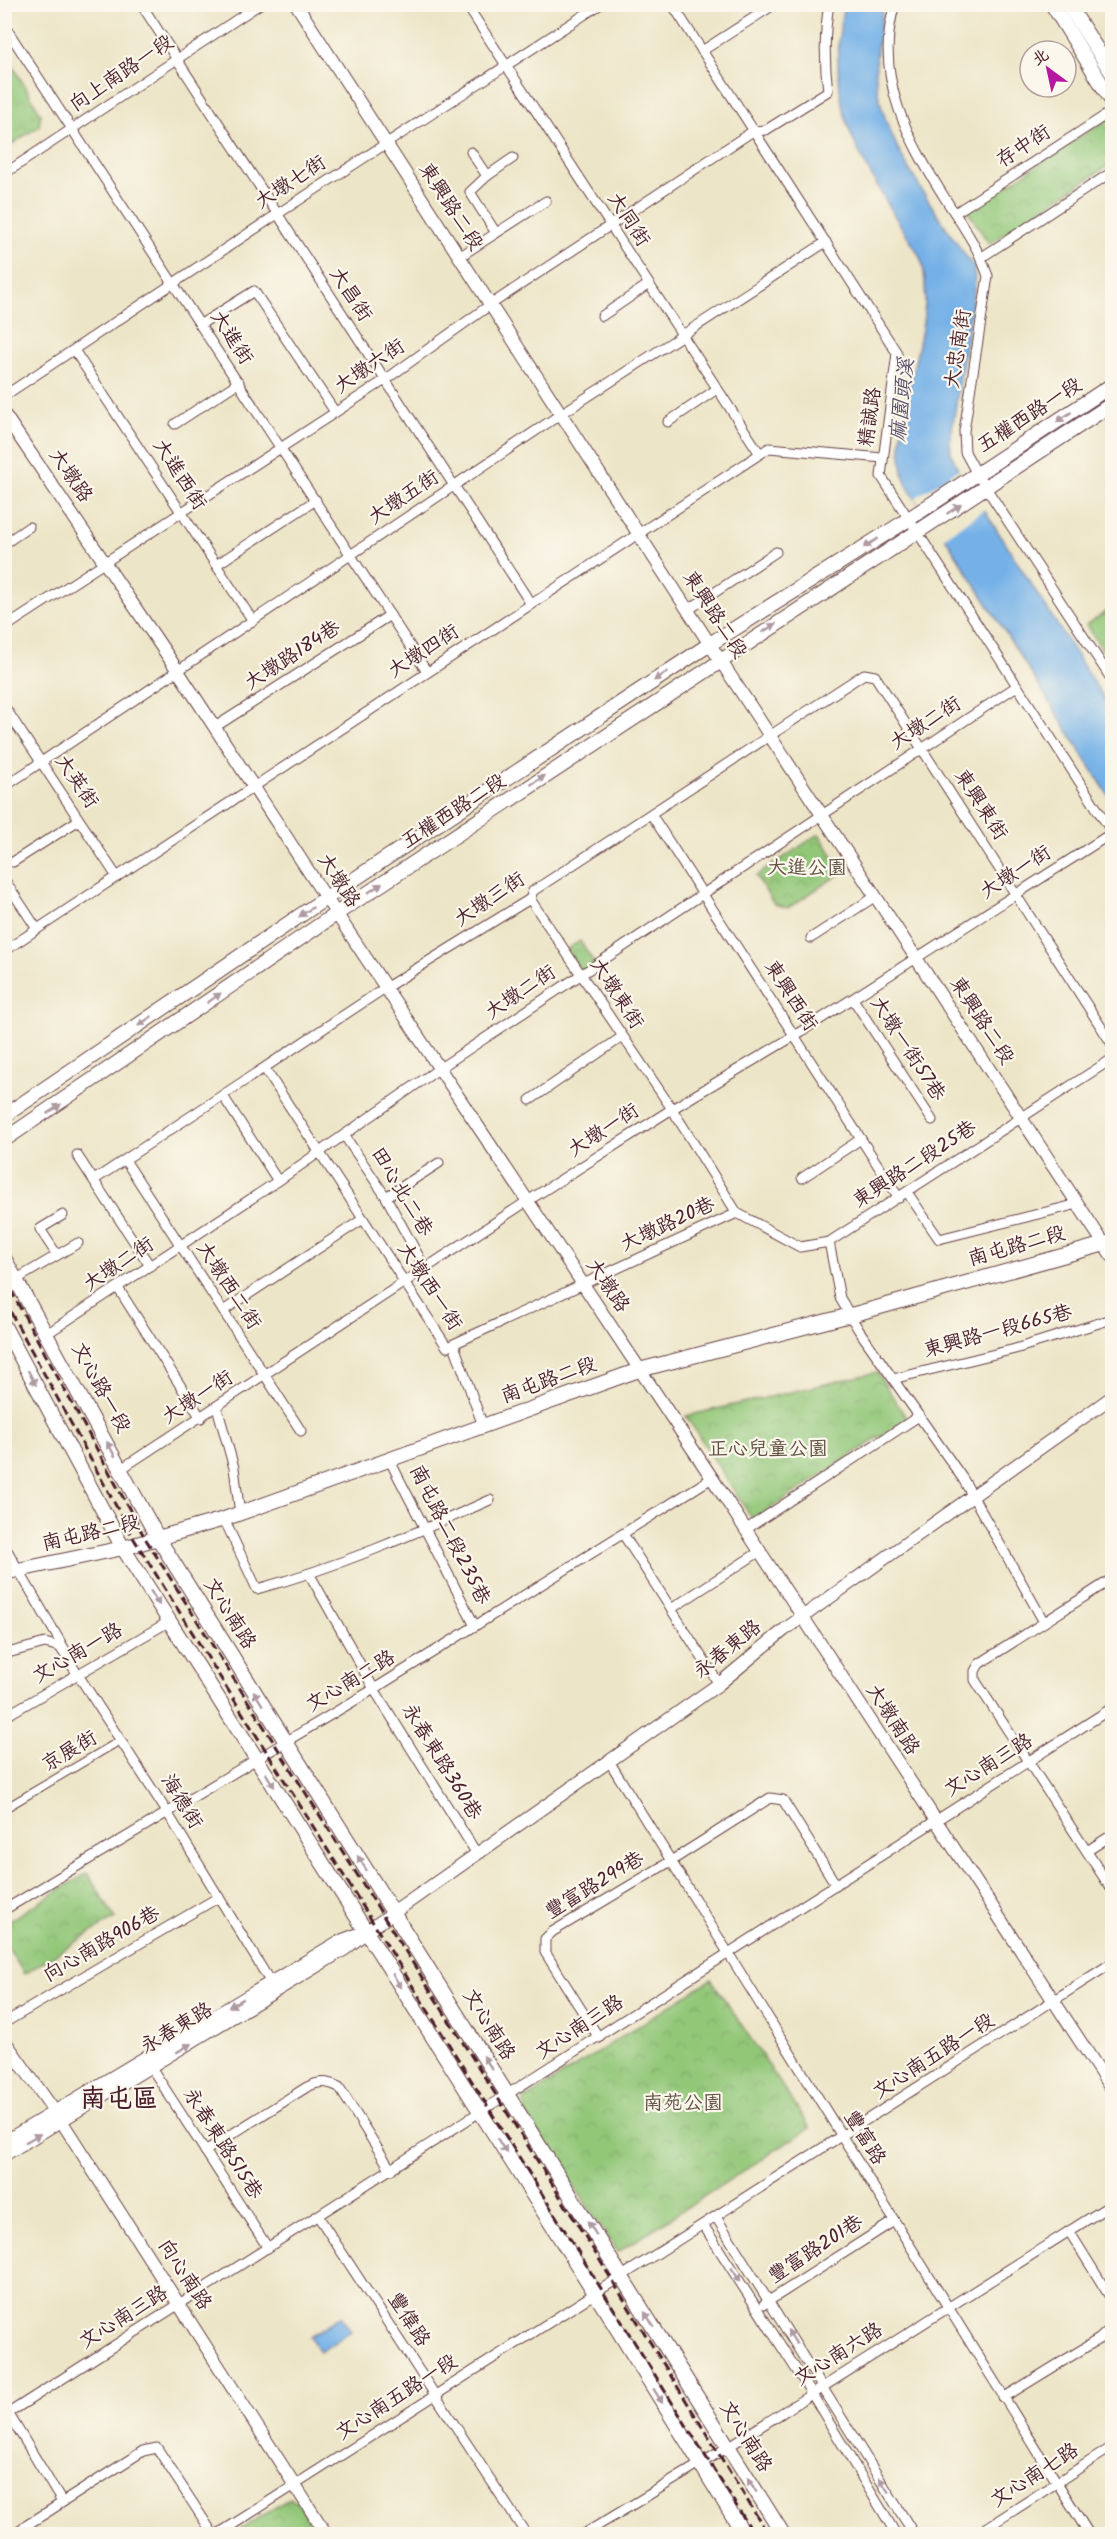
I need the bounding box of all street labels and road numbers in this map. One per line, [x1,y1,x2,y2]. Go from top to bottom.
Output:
street label: 向上南路一段 [63,27,181,121]
street label: 存中街 [990,117,1058,177]
street label: 大墩七街 [249,148,333,218]
street label: 東興路二段 [409,156,491,258]
street label: 大同街 [598,186,658,254]
street label: 大昌街 [320,261,380,329]
street label: 大進街 [201,304,261,372]
street label: 大忠南街 [937,307,981,391]
street label: 大墩六街 [328,331,412,403]
street label: 五權西路一段 [971,370,1089,462]
street label: 精誠路 [851,384,891,449]
street label: 大進西街 [144,433,214,517]
street label: 大墩路 [40,442,101,511]
street label: 大墩五街 [362,462,446,534]
street label: 東興路二段 [673,564,755,666]
street label: 大墩路184巷 [238,612,348,699]
street label: 大墩四街 [382,617,466,687]
street label: 大墩二街 [884,689,968,759]
street label: 大英街 [46,748,106,816]
street label: 東興東街 [945,763,1015,847]
street label: 五權西路二段 [395,766,513,858]
street label: 大墩一街 [974,838,1058,908]
street label: 大墩路 [308,847,368,916]
street label: 大墩三街 [448,864,532,936]
street label: 大墩東街 [581,952,651,1036]
street label: 東興西街 [755,954,825,1038]
street label: 大墩二街 [479,957,563,1029]
street label: 東興路二段 [940,970,1022,1072]
street label: 大墩一街57巷 [861,990,954,1109]
street label: 大墩一街 [562,1096,646,1166]
street label: 東興路二段25巷 [847,1112,984,1217]
street label: 田心北二巷 [362,1141,441,1244]
street label: 大墩路20巷 [615,1189,722,1261]
street label: 南屯路二段 [965,1218,1069,1276]
street label: 大墩二街 [77,1229,161,1301]
street label: 大墩西二街 [187,1235,269,1337]
street label: 大墩西一街 [388,1236,470,1338]
street label: 大墩路 [577,1252,638,1321]
street label: 東興路一段665巷 [920,1296,1077,1367]
street label: 文心路一段 [62,1337,138,1439]
street label: 南屯路二段 [497,1349,601,1413]
street label: 大墩一街 [156,1363,240,1433]
street label: 南屯路二段235巷 [400,1459,499,1612]
street label: 南屯路二段 [39,1507,143,1561]
street label: 文心南路 [194,1572,264,1657]
street label: 永春東路 [687,1612,770,1688]
street label: 文心南一路 [27,1615,130,1693]
street label: 文心南二路 [300,1642,403,1721]
street label: 大墩南路 [857,1678,928,1763]
street label: 永春東路360巷 [392,1697,490,1828]
street label: 京展街 [36,1723,104,1781]
street label: 文心南三路 [938,1725,1041,1806]
street label: 海德街 [152,1768,210,1836]
street label: 豐富路299巷 [539,1843,652,1928]
street label: 向心南路906巷 [37,1898,168,1992]
street label: 文心南路 [453,1983,523,2068]
street label: 文心南三路 [529,1987,631,2069]
street label: 永春東路 [134,1994,220,2063]
street label: 文心南五路一段 [867,2005,1001,2109]
street label: 永春東路515巷 [174,2082,271,2207]
street label: 豐富路 [835,2104,894,2173]
street label: 豐富路201巷 [762,2207,871,2293]
street label: 向心南路 [149,2233,220,2318]
street label: 文心南三路 [73,2277,176,2358]
street label: 豐偉路 [378,2286,438,2355]
street label: 文心南六路 [788,2314,891,2395]
street label: 文心南五路一段 [330,2346,464,2450]
street label: 文心南路 [710,2395,780,2480]
street label: 文心南七路 [984,2435,1086,2517]

